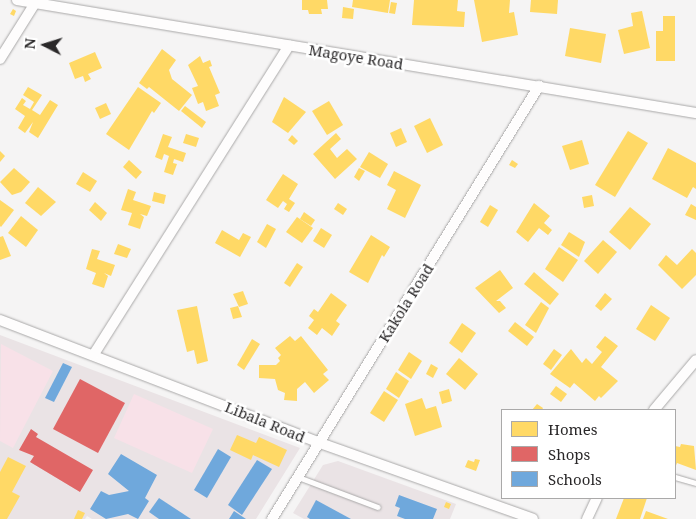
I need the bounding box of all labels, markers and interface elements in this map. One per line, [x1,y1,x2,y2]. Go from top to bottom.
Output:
north arrow [20,20,70,70]
text: N [20,37,40,50]
street label: Magoye Road [307,41,405,73]
street label: Kakola Road [375,260,437,346]
street label: Libala Road [222,398,308,446]
legend [501,409,676,499]
text: Homes [548,419,598,439]
text: Shops [548,444,590,464]
text: Schools [548,469,602,489]

